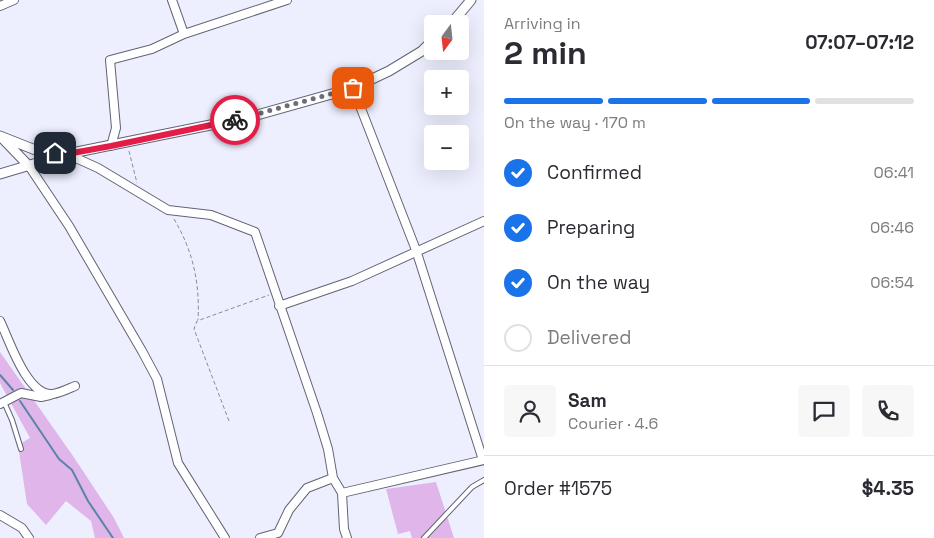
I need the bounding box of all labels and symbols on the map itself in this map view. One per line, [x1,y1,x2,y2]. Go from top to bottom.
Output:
north arrow [424,15,469,60]
pin [332,67,374,109]
courier [210,95,260,145]
pin [34,132,76,174]

